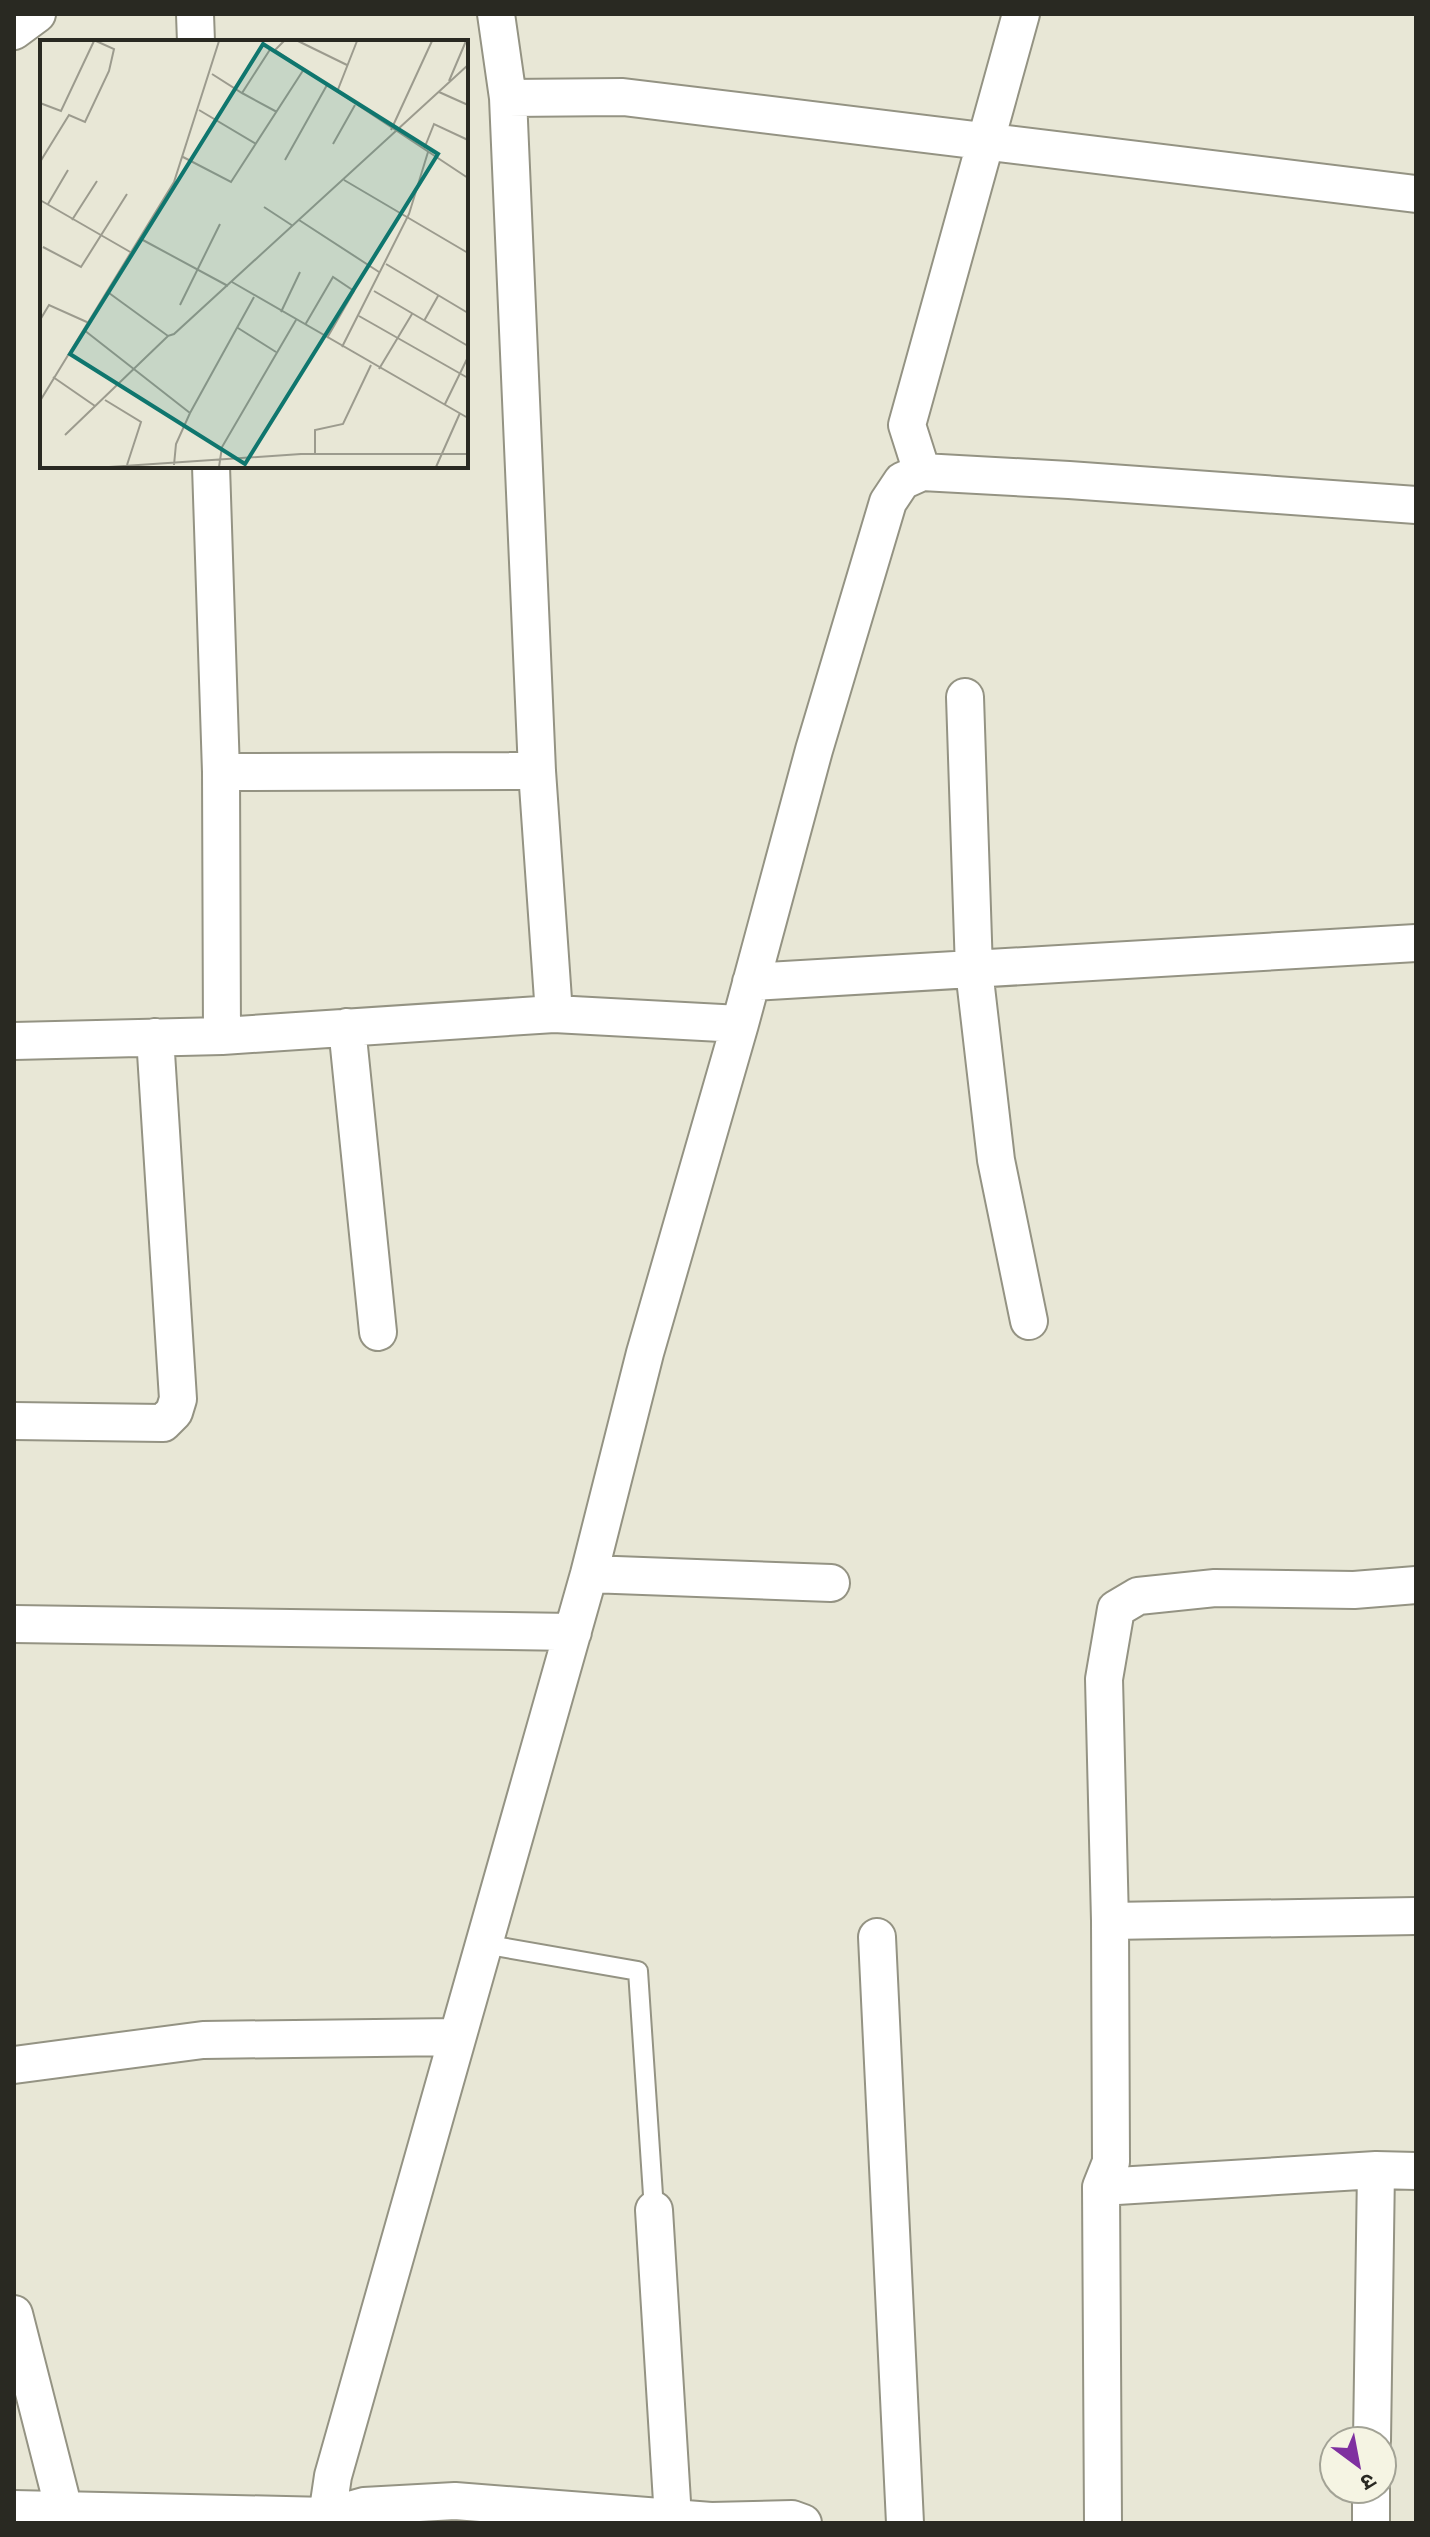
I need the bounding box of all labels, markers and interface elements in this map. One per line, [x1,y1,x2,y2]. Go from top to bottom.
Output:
inset map [40,40,468,468]
north arrow [1318,2425,1398,2505]
text: उ [1355,2468,1381,2498]

